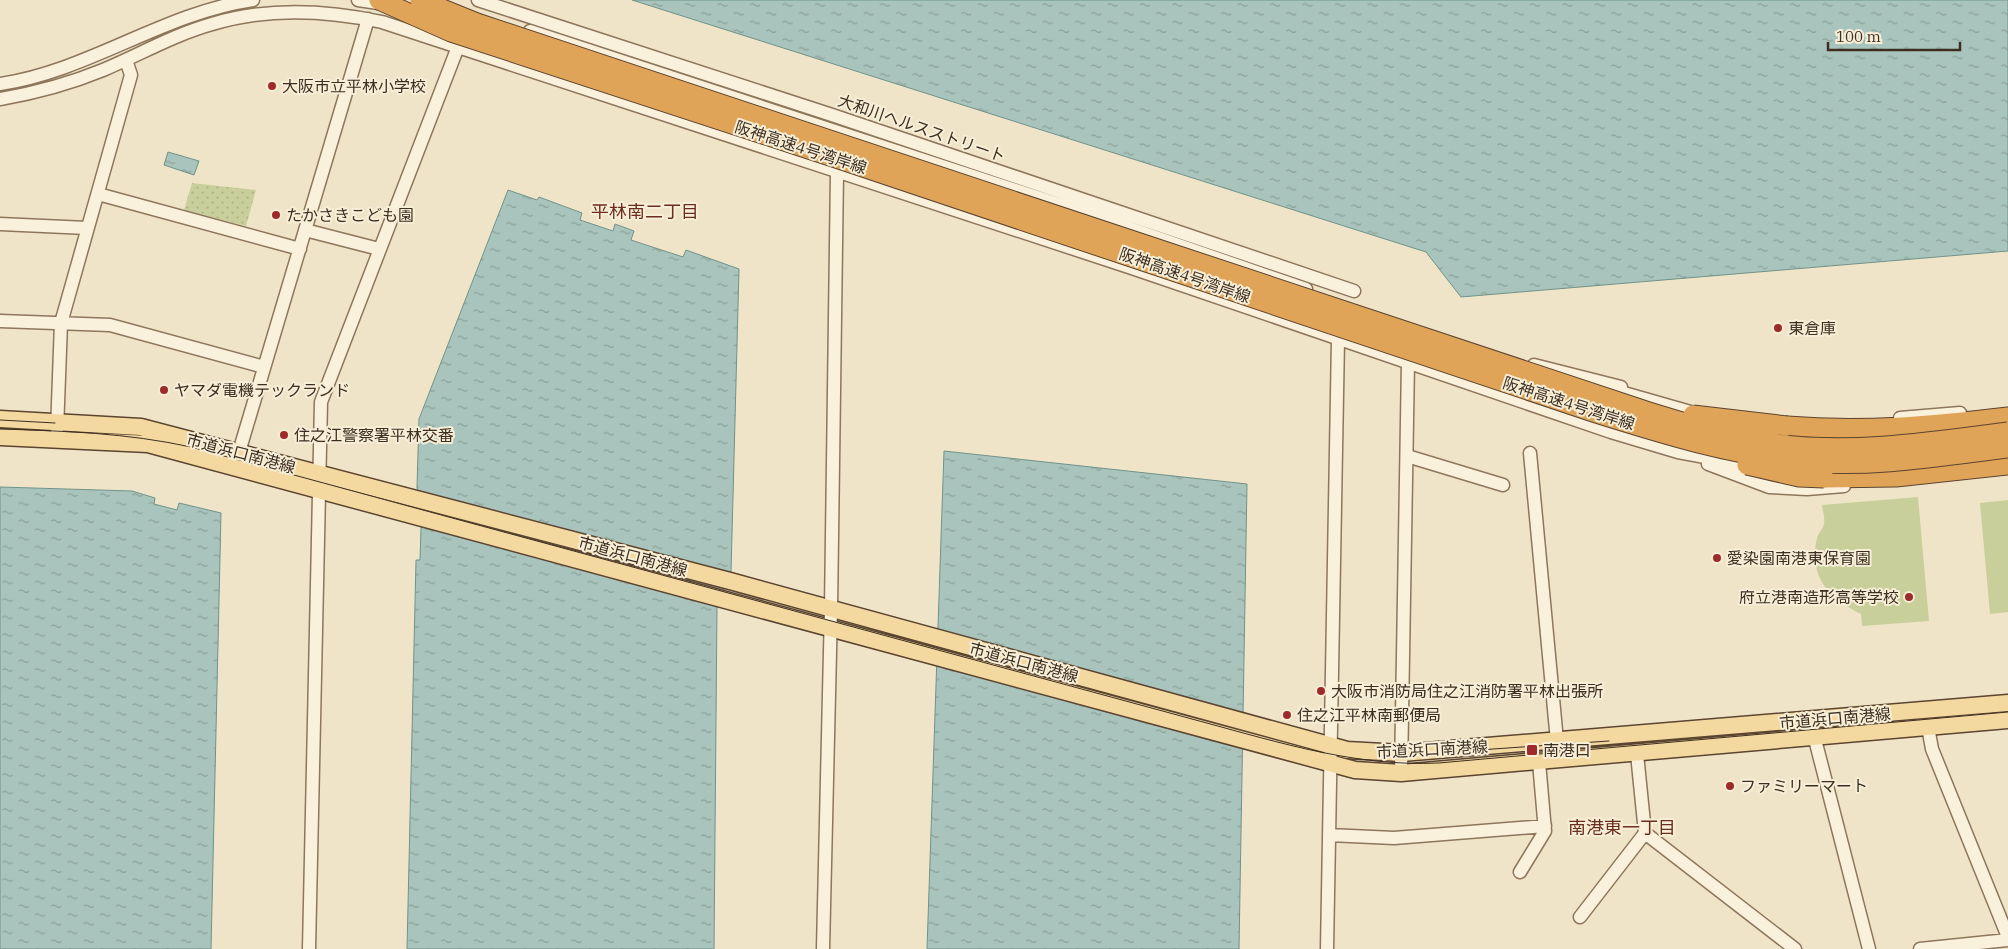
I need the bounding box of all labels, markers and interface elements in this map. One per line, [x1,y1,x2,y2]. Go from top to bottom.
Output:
scale bar [1828,20,1960,52]
text: 100 m [1836,27,1881,46]
place label: 大阪市立平林小学校 [282,76,426,96]
marker: 大阪市立平林小学校 [266,80,278,92]
street label: 大和川ヘルスストリート [836,90,1008,166]
street label: 阪神高速4号湾岸線 [732,116,870,178]
district label: 平林南二丁目 [591,200,699,223]
place label: たかさきこども園 [286,205,414,225]
marker: たかさきこども園 [270,209,282,221]
street label: 阪神高速4号湾岸線 [1117,243,1253,307]
place label: 東倉庫 [1788,318,1836,338]
marker: 東倉庫 [1772,322,1784,334]
street label: 阪神高速4号湾岸線 [1500,372,1638,434]
place label: ヤマダ電機テックランド [174,380,350,400]
marker: ヤマダ電機テックランド [158,384,170,396]
place label: 住之江警察署平林交番 [294,425,454,445]
street label: 市道浜口南港線 [184,429,298,477]
marker: 住之江警察署平林交番 [278,429,290,441]
street label: 市道浜口南港線 [576,532,690,580]
place label: 愛染園南港東保育園 [1727,548,1871,568]
marker: 愛染園南港東保育園 [1711,552,1723,564]
place label: 府立港南造形高等学校 [1739,587,1899,607]
marker: 府立港南造形高等学校 [1903,591,1915,603]
street label: 市道浜口南港線 [967,638,1081,686]
place label: 大阪市消防局住之江消防署平林出張所 [1331,681,1603,701]
marker: 大阪市消防局住之江消防署平林出張所 [1315,685,1327,697]
street label: 市道浜口南港線 [1778,703,1892,733]
place label: 住之江平林南郵便局 [1297,705,1441,725]
marker: 住之江平林南郵便局 [1281,709,1293,721]
street label: 市道浜口南港線 [1376,736,1488,762]
place label: 南港口 [1543,740,1591,760]
marker: 南港口 [1525,743,1539,757]
place label: ファミリーマート [1740,776,1868,796]
marker: ファミリーマート [1724,780,1736,792]
district label: 南港東一丁目 [1568,816,1676,839]

